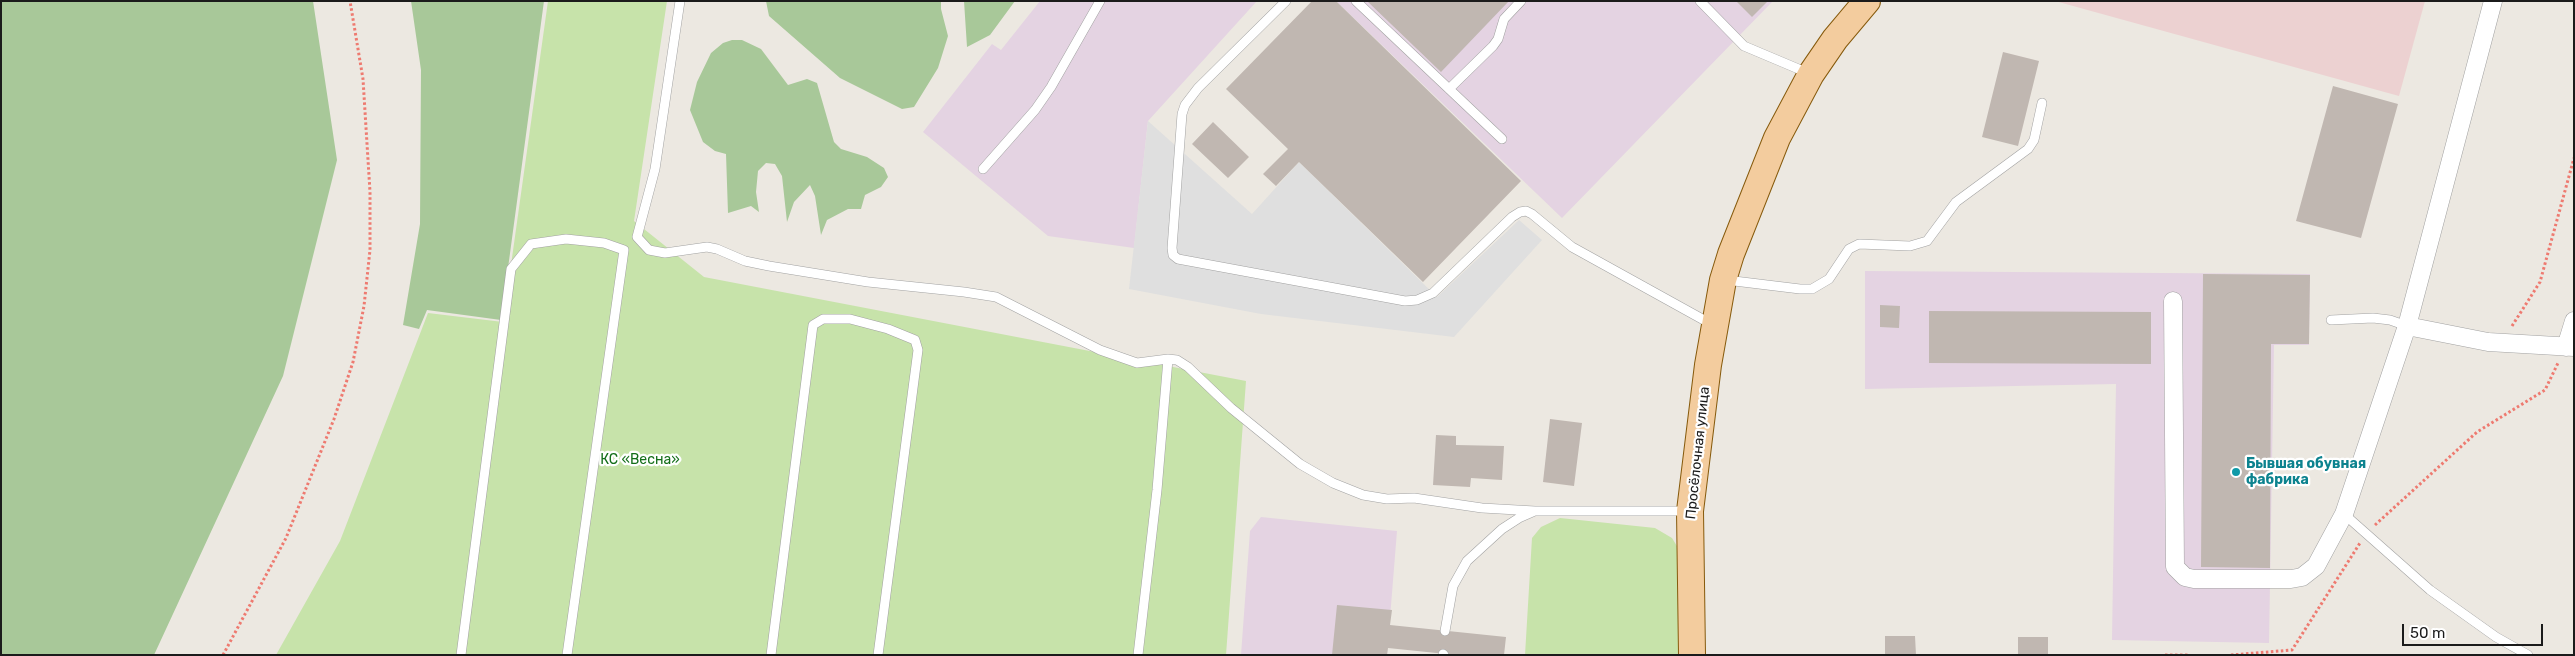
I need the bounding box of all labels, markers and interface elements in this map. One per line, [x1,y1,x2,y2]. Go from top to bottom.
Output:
street label: Просёлочная улица [1683,386,1713,520]
park label: КС «Весна» [600,452,680,468]
place label: Бывшая обувная фабрика [2246,456,2366,488]
marker: Бывшая обувная фабрика [2230,466,2242,478]
scale bar [2405,614,2546,646]
text: 50 m [2410,624,2445,642]

